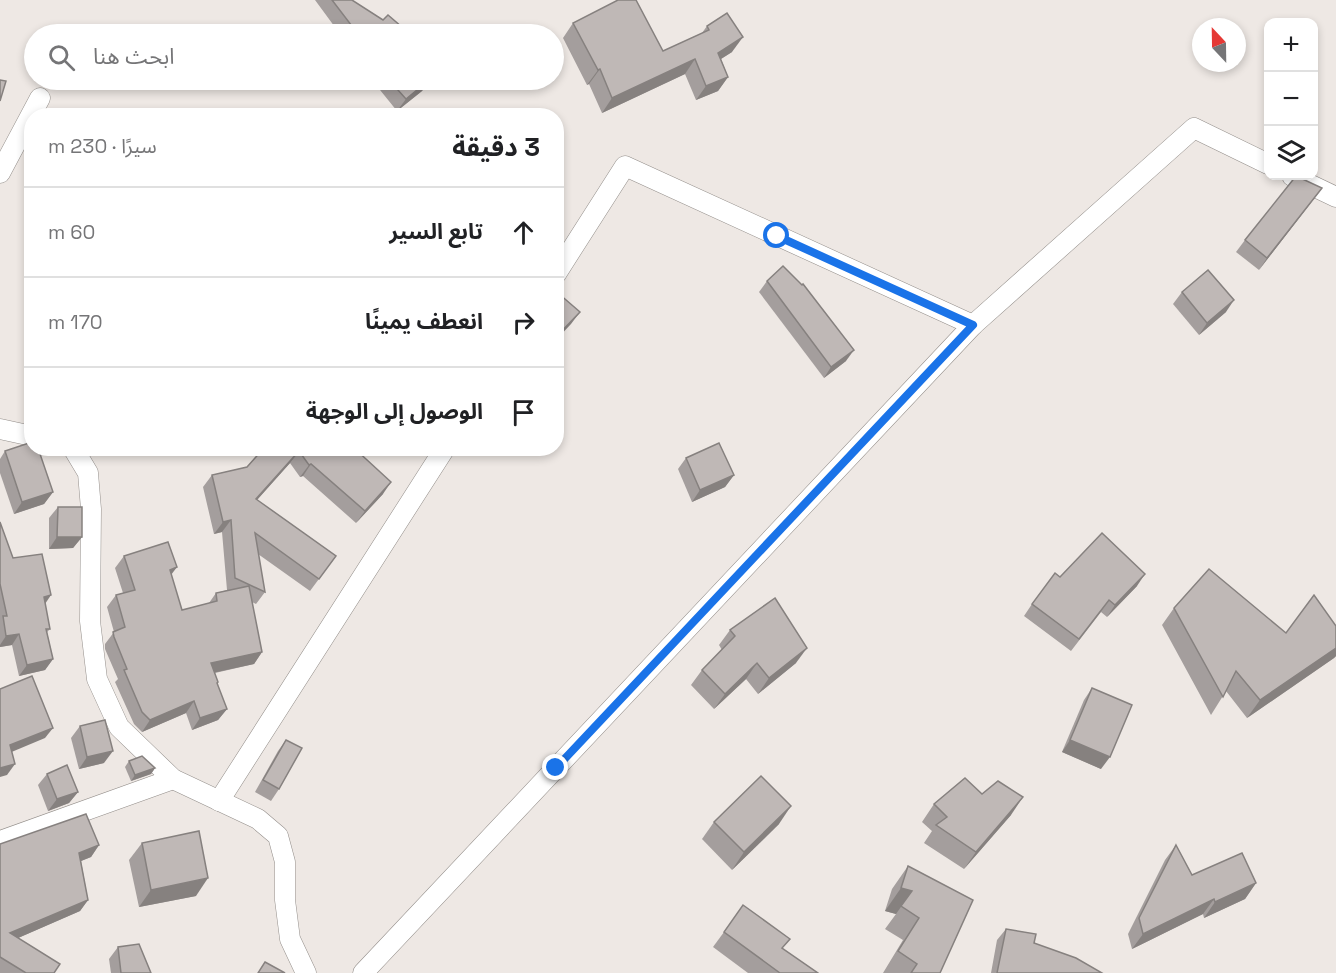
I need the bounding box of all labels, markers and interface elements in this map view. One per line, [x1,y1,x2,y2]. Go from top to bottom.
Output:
north arrow [1192,18,1246,72]
map controls [1264,18,1318,180]
button: + [1264,18,1318,72]
search box [24,24,564,90]
icon: search [45,41,78,74]
text: ابحث هنا [93,42,174,70]
button: − [1264,72,1318,126]
button: layers [1264,126,1318,180]
text: 3 دقيقة [452,130,540,164]
text: سيرًا · 230 m [48,133,157,159]
icon: ahead [507,216,540,249]
text: تابع السير [389,217,483,245]
text: 60 m [48,219,95,245]
route start [763,222,789,248]
icon: right [507,306,540,339]
text: انعطف يمينًا [365,307,483,335]
text: 170 m [48,309,103,335]
icon: arrive [507,396,540,429]
text: الوصول إلى الوجهة [306,397,483,425]
route end [542,754,568,780]

